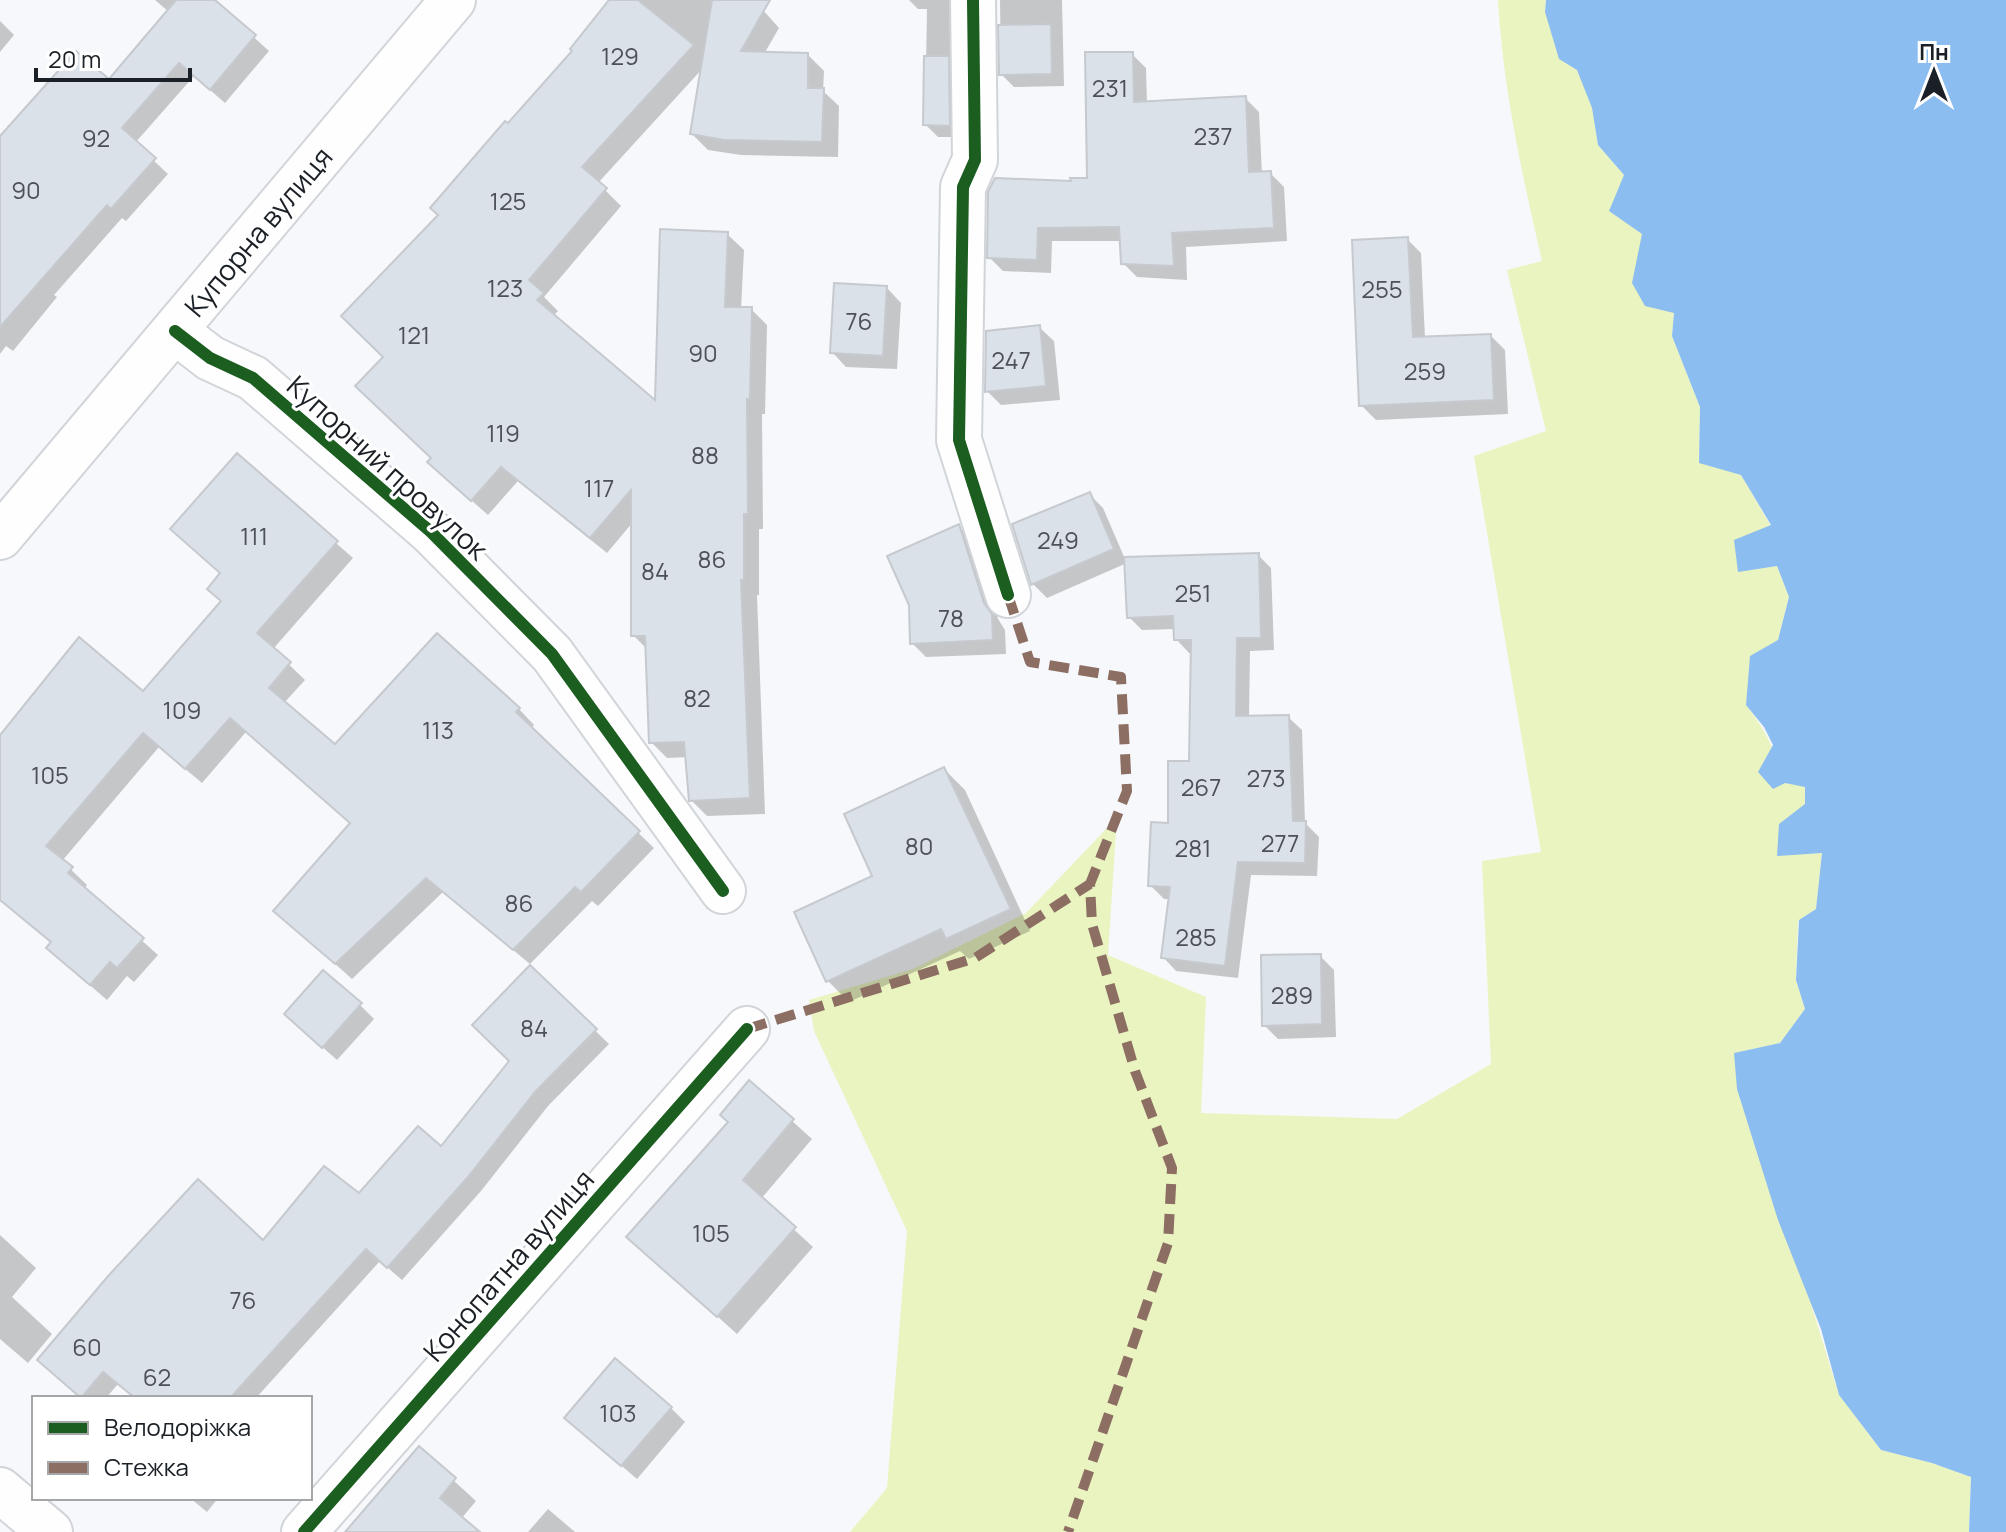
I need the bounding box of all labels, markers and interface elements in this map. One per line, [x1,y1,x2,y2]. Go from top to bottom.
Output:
scale bar [36,32,190,82]
north arrow [1894,32,1974,112]
text: Пн [1919,37,1949,67]
house number: 129 [601,39,639,72]
text: 20 m [48,42,101,75]
house number: 231 [1092,71,1128,104]
house number: 237 [1193,119,1233,152]
house number: 92 [82,121,110,154]
street label: Купорна вулиця [175,138,340,324]
house number: 90 [11,173,41,206]
house number: 125 [490,184,526,217]
house number: 123 [487,271,523,304]
house number: 255 [1361,272,1403,305]
house number: 76 [846,304,872,337]
house number: 121 [398,318,430,351]
house number: 90 [688,336,718,369]
house number: 247 [991,343,1031,376]
house number: 259 [1404,354,1446,387]
street label: Купорний провулок [279,367,497,568]
house number: 119 [486,416,520,449]
house number: 88 [691,438,719,471]
house number: 117 [584,471,614,504]
house number: 111 [240,519,268,552]
house number: 249 [1037,523,1079,556]
house number: 86 [698,542,726,575]
house number: 84 [641,554,669,587]
house number: 251 [1175,576,1211,609]
house number: 78 [938,601,964,634]
house number: 82 [683,681,711,714]
house number: 109 [163,693,201,726]
house number: 113 [422,713,454,746]
house number: 105 [31,758,69,791]
house number: 273 [1246,761,1286,794]
house number: 267 [1181,770,1221,803]
house number: 277 [1261,826,1299,859]
house number: 80 [905,829,933,862]
house number: 281 [1175,831,1211,864]
house number: 86 [505,886,533,919]
house number: 285 [1175,920,1217,953]
house number: 289 [1271,978,1313,1011]
house number: 84 [520,1011,548,1044]
street label: Конопатна вулиця [414,1161,602,1369]
house number: 105 [692,1216,730,1249]
house number: 76 [230,1283,256,1316]
house number: 60 [72,1330,102,1363]
house number: 62 [143,1360,171,1393]
legend [32,1396,312,1500]
house number: 103 [599,1396,637,1429]
text: Велодоріжка [104,1410,251,1443]
text: Стежка [104,1450,189,1483]

